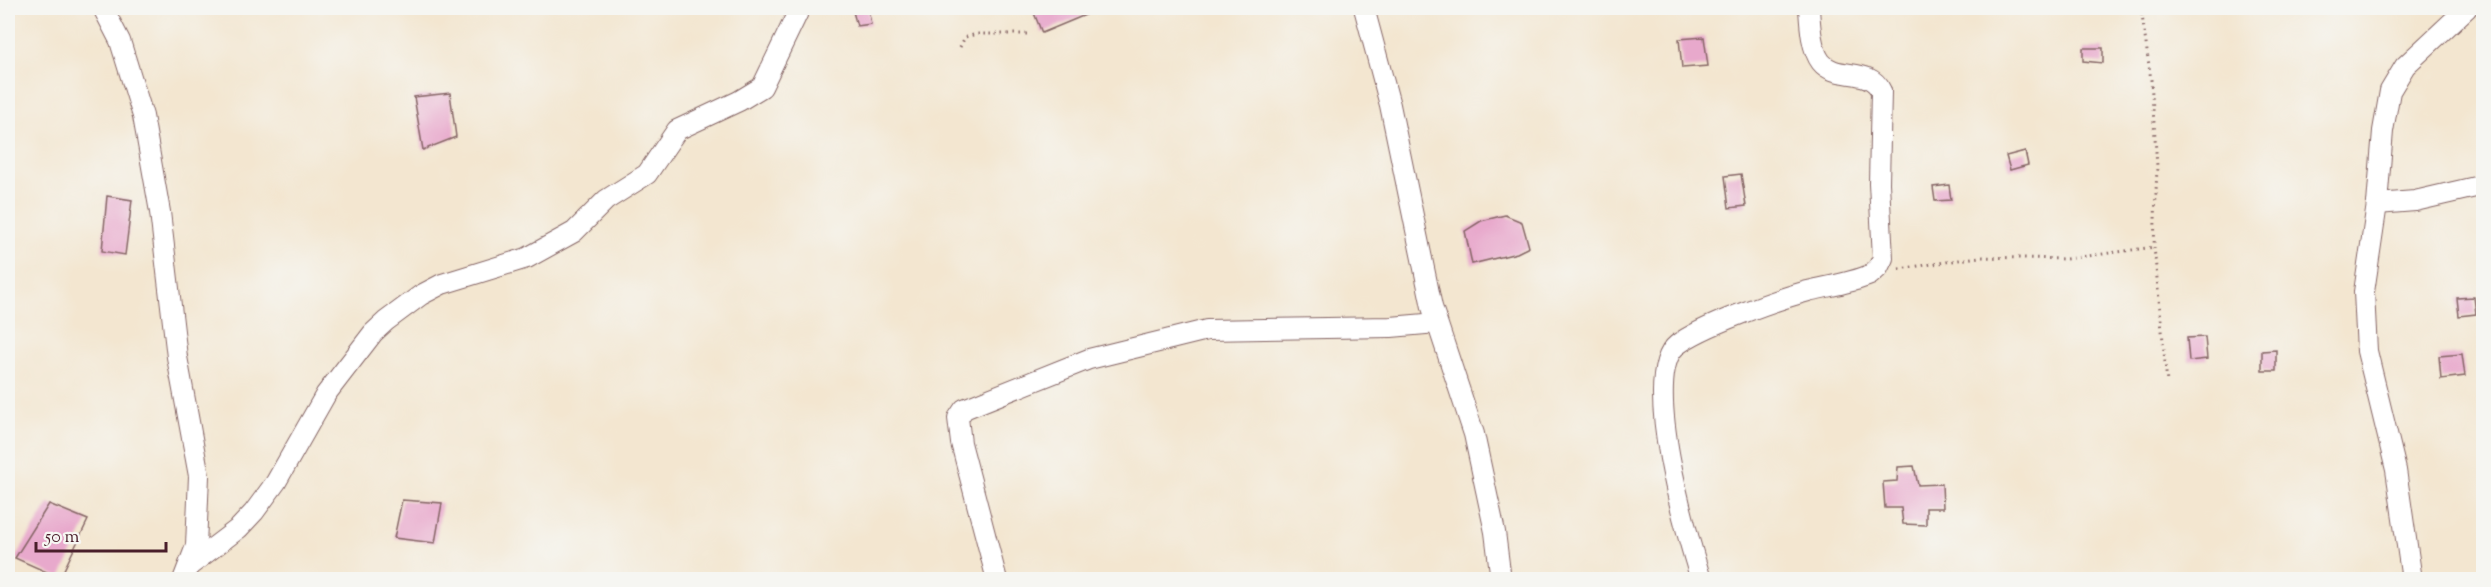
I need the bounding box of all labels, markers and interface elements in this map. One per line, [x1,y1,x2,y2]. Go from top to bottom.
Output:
scale bar [36,515,166,553]
text: 50 m [44,525,80,551]

